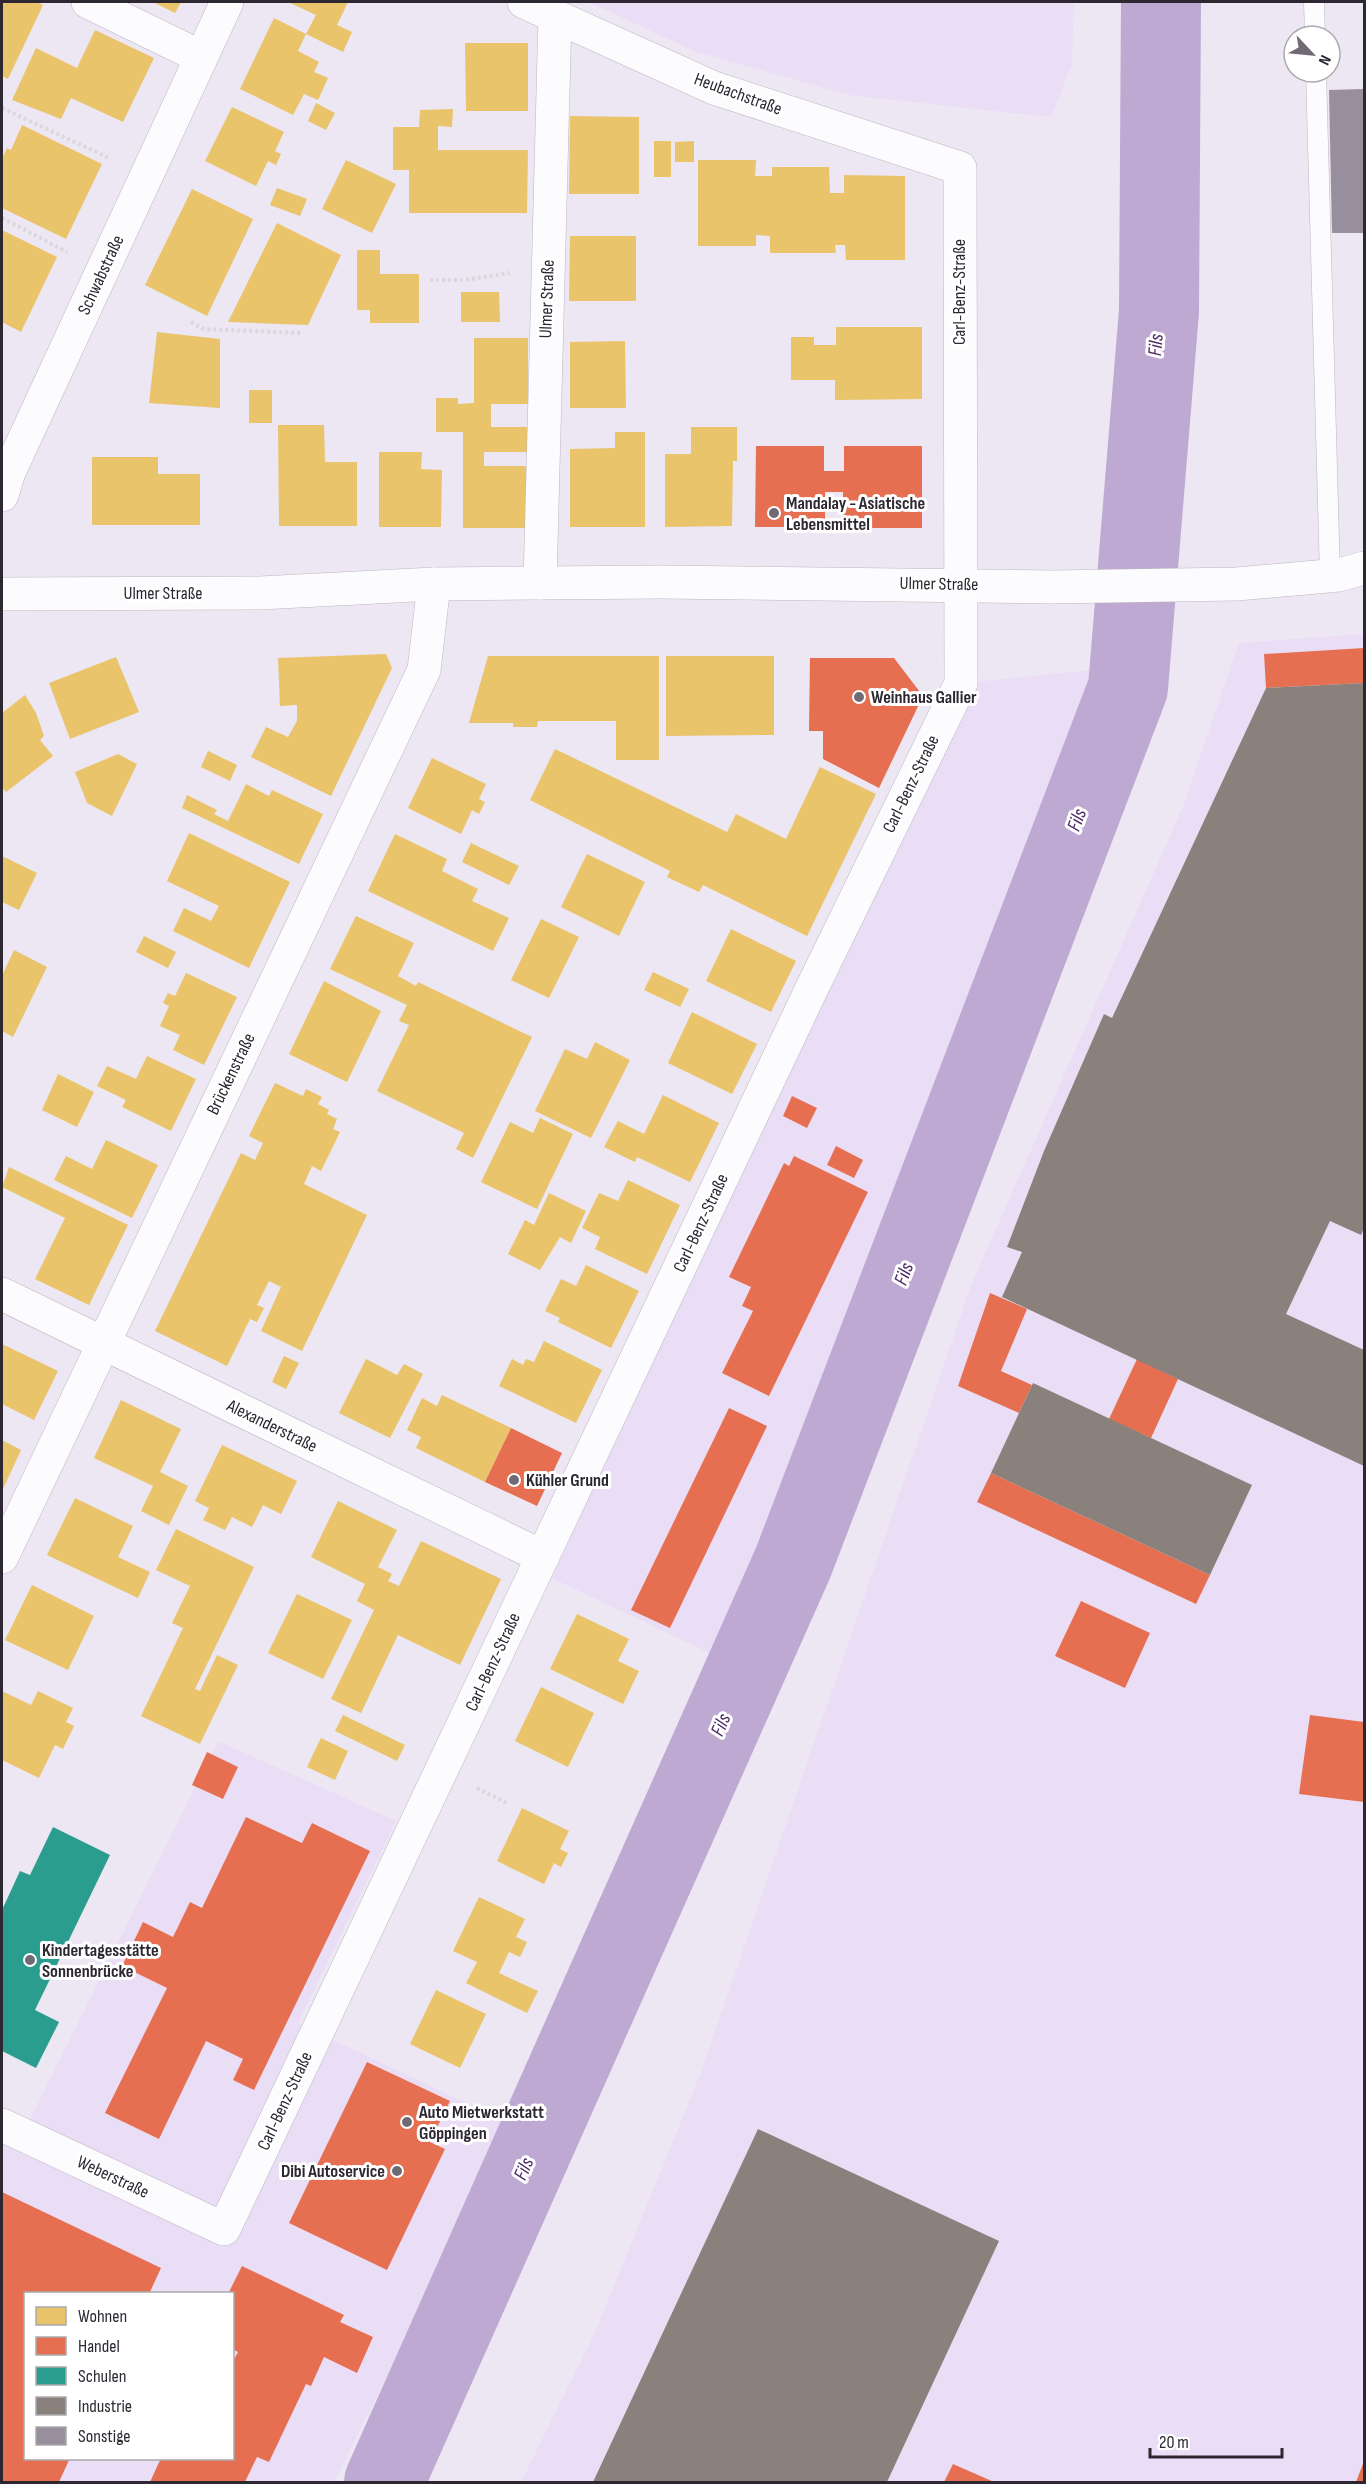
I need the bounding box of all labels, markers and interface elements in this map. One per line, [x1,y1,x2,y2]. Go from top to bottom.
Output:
north arrow [1282,24,1342,84]
text: N [1314,52,1335,68]
street label: Heubachstraße [691,68,785,120]
street label: Schwabstraße [73,232,129,318]
street label: Carl-Benz-Straße [949,239,970,345]
street label: Ulmer Straße [535,259,559,339]
water label: Fils [1143,333,1169,357]
place label: Mandalay - Asiatische Lebensmittel [786,493,925,535]
marker: Mandalay - Asiatische Lebensmittel [767,506,781,520]
street label: Ulmer Straße [899,573,979,595]
street label: Ulmer Straße [124,583,202,604]
place label: Weinhaus Gallier [871,687,977,708]
marker: Weinhaus Gallier [852,690,866,704]
street label: Carl-Benz-Straße [878,732,944,836]
water label: Fils [1062,805,1092,835]
street label: Brückenstraße [202,1030,260,1118]
street label: Carl-Benz-Straße [669,1170,733,1276]
water label: Fils [889,1259,919,1289]
street label: Alexanderstraße [223,1395,321,1457]
place label: Kühler Grund [526,1470,609,1491]
marker: Kühler Grund [507,1473,521,1487]
street label: Carl-Benz-Straße [461,1609,525,1715]
water label: Fils [706,1710,736,1740]
place label: Kindertagesstätte Sonnenbrücke [42,1940,159,1982]
marker: Kindertagesstätte Sonnenbrücke [23,1953,37,1967]
street label: Carl-Benz-Straße [253,2048,317,2154]
place label: Auto Mietwerkstatt Göppingen [418,2102,544,2144]
marker: Auto Mietwerkstatt Göppingen [400,2115,414,2129]
street label: Weberstraße [74,2151,152,2203]
water label: Fils [509,2154,539,2184]
place label: Dibi Autoservice [281,2161,385,2182]
marker: Dibi Autoservice [390,2164,404,2178]
legend [24,2292,234,2460]
text: Wohnen [78,2306,127,2327]
text: Handel [78,2336,120,2357]
text: Schulen [78,2366,126,2387]
text: Industrie [78,2396,132,2417]
scale bar [1150,2421,1282,2459]
text: Sonstige [78,2426,131,2447]
text: 20 m [1159,2432,1189,2453]

